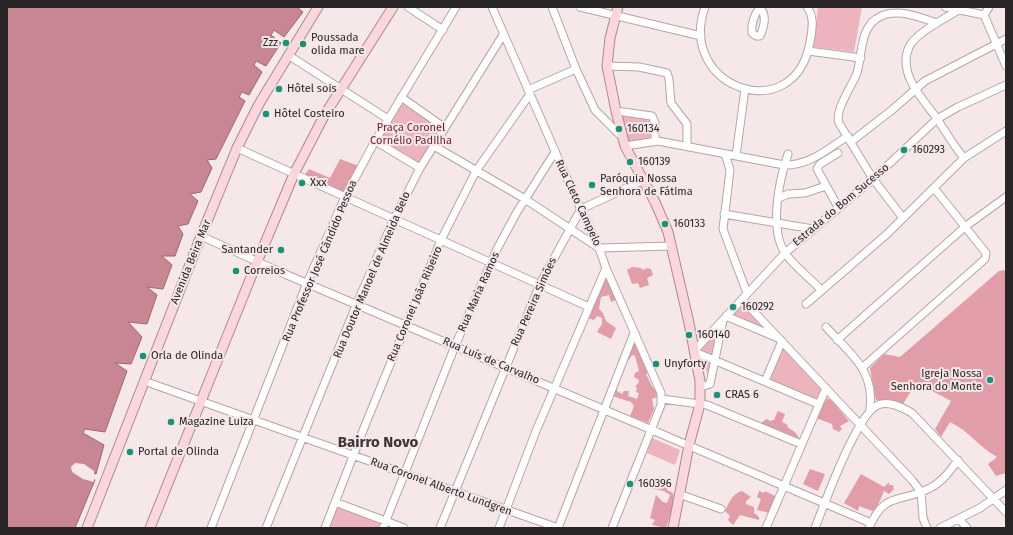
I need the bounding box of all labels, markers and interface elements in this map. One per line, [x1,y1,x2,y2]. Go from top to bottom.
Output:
place label: Poussada olida mare [311,31,365,57]
place label: Zzz [263,36,278,50]
marker: Zzz [281,38,291,48]
marker: Poussada olida mare [298,39,308,49]
place label: Hôtel sois [287,82,337,96]
marker: Hôtel sois [274,84,284,94]
place label: Hôtel Costeiro [274,107,345,121]
marker: Hôtel Costeiro [261,109,271,119]
park label: Praça Coronel Cornélio Padilha [370,121,452,147]
place label: 160134 [627,122,660,136]
marker: 160134 [614,124,624,134]
place label: 160293 [912,143,945,157]
marker: 160293 [899,145,909,155]
place label: 160139 [638,155,670,169]
marker: 160139 [625,157,635,167]
street label: Rua Cleto Campelo [552,158,604,248]
street label: Estrada do Bom Sucesso [790,161,892,249]
place label: Paróquia Nossa Senhora de Fátima [600,172,693,198]
place label: Xxx [310,176,327,190]
street label: Rua Professor José Cândido Pessoa [280,178,360,344]
marker: Xxx [297,178,307,188]
marker: Paróquia Nossa Senhora de Fátima [587,180,597,190]
street label: Rua Doutor Manoel de Almeida Belo [331,190,413,360]
place label: 160133 [673,217,705,231]
street label: Avenida Beira Mar [168,218,214,306]
marker: 160133 [660,219,670,229]
place label: Santander [221,243,273,257]
street label: Rua Coronel João Ribeiro [385,244,445,364]
marker: Santander [276,245,286,255]
street label: Rua Maria Ramos [455,250,503,334]
street label: Rua Pereira Simões [508,256,560,348]
place label: Correios [244,264,285,278]
marker: Correios [231,266,241,276]
place label: 160292 [741,300,774,314]
marker: 160292 [728,302,738,312]
place label: 160140 [697,328,730,342]
marker: 160140 [684,330,694,340]
street label: Rua Luís de Carvalho [441,335,541,387]
place label: Orla de Olinda [151,349,223,363]
marker: Orla de Olinda [138,351,148,361]
place label: Unyforty [664,357,707,371]
marker: Unyforty [651,359,661,369]
place label: Igreja Nossa Senhora do Monte [891,367,982,393]
marker: Igreja Nossa Senhora do Monte [985,375,995,385]
place label: CRAS 6 [725,388,759,402]
marker: CRAS 6 [712,390,722,400]
place label: Magazine Luiza [179,415,254,429]
marker: Magazine Luiza [166,417,176,427]
district label: Bairro Novo [338,434,418,452]
place label: Portal de Olinda [138,445,219,459]
marker: Portal de Olinda [125,447,135,457]
street label: Rua Coronel Alberto Lundgren [369,455,513,519]
place label: 160396 [638,477,672,491]
marker: 160396 [625,479,635,489]

